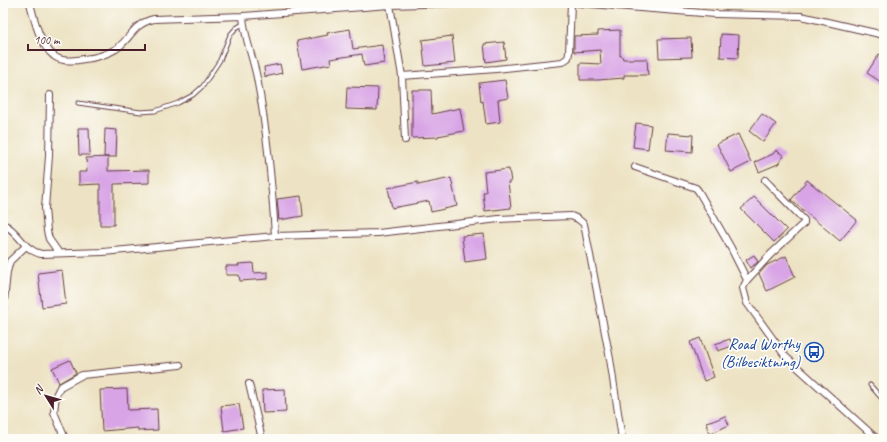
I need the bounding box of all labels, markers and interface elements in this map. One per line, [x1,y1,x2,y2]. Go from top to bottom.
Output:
scale bar [28,26,145,52]
text: 100 m [34,32,61,48]
place label: Road Worthy (Bilbesiktning) [720,334,802,372]
bus stop icon: Road Worthy (Bilbesiktning) [803,341,825,363]
north arrow [26,376,66,416]
text: N [30,381,47,397]

